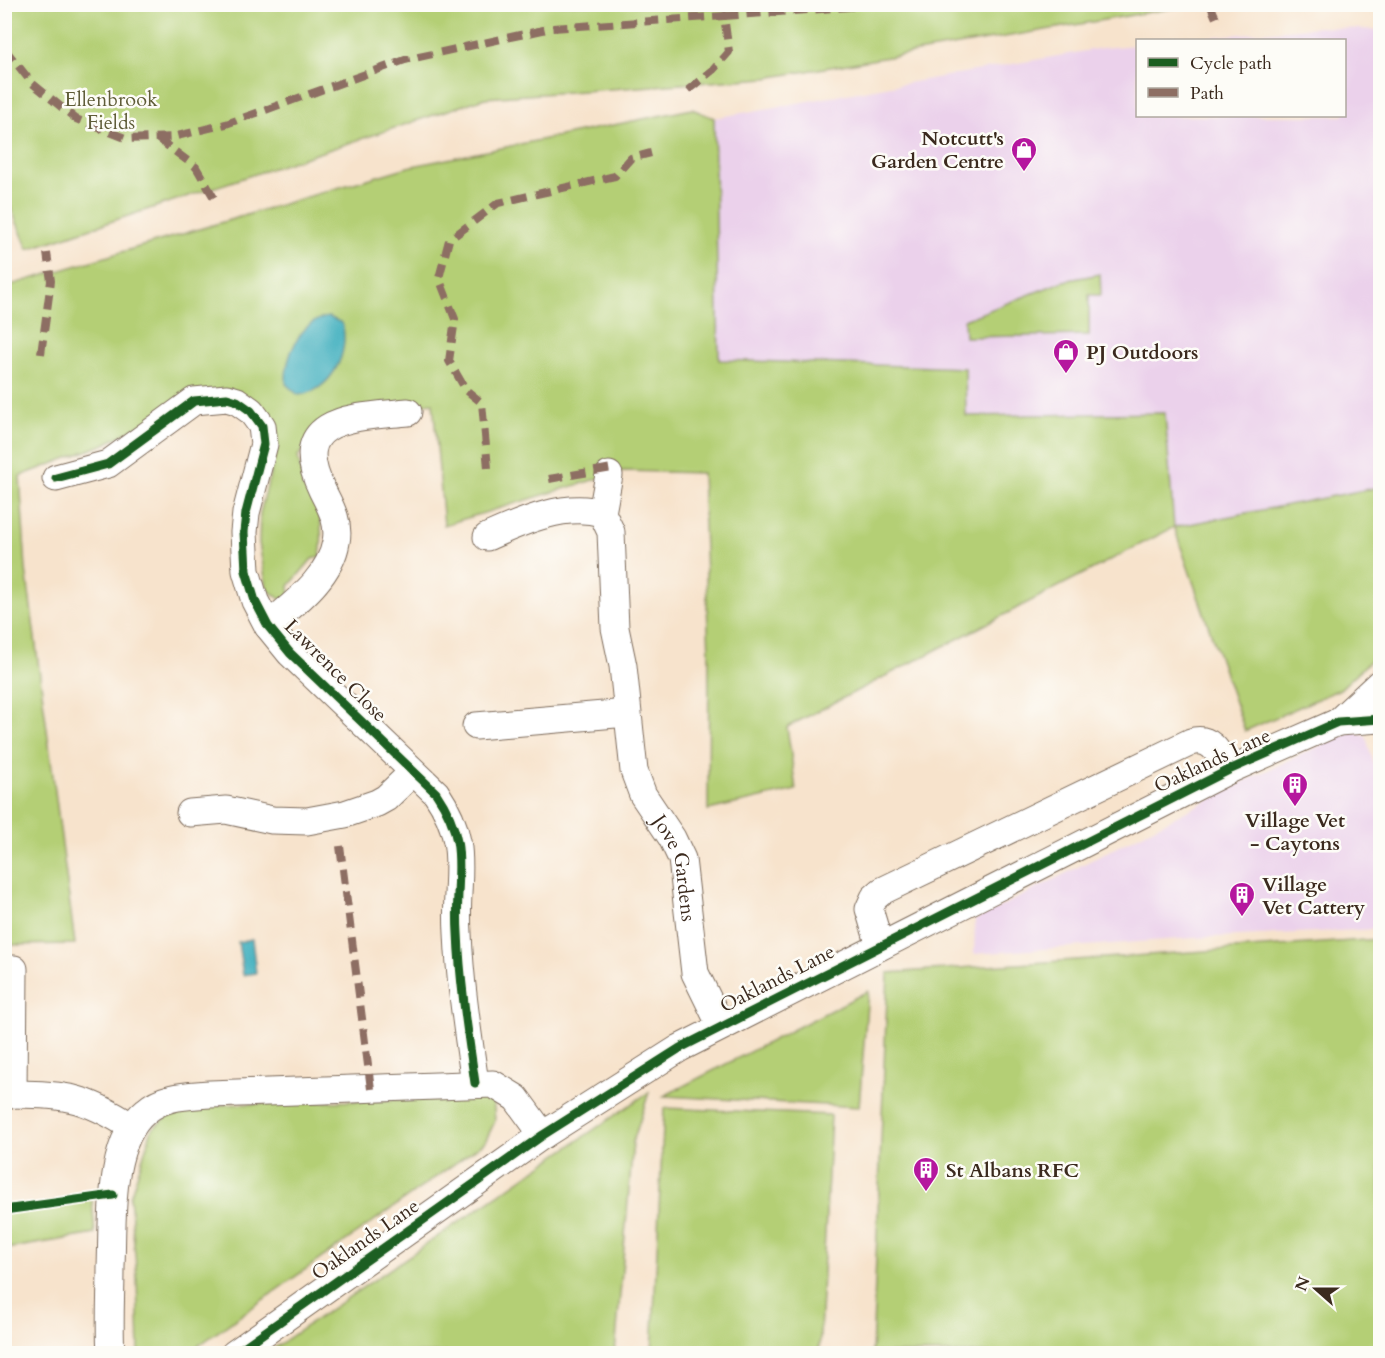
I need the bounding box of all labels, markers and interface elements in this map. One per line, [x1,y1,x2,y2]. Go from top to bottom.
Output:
legend [1136,39,1346,117]
text: Cycle path [1190,51,1272,76]
text: Path [1190,81,1224,106]
park label: Ellenbrook Fields [64,86,158,136]
place label: Notcutt's Garden Centre [871,125,1004,175]
shop icon: Notcutt's Garden Centre [1009,135,1039,173]
shop icon: PJ Outdoors [1051,337,1081,375]
place label: PJ Outdoors [1086,339,1198,366]
street label: Lawrence Close [278,613,393,728]
street label: Oaklands Lane [1150,722,1275,799]
building icon: Village Vet - Caytons [1280,770,1310,808]
street label: Jove Gardens [644,807,702,923]
place label: Village Vet - Caytons [1245,807,1345,857]
place label: Village Vet Cattery [1262,871,1366,921]
building icon: Village Vet Cattery [1227,880,1257,918]
street label: Oaklands Lane [715,938,839,1019]
building icon: St Albans RFC [911,1155,941,1193]
place label: St Albans RFC [946,1157,1079,1184]
street label: Oaklands Lane [306,1192,424,1286]
north arrow [1286,1259,1346,1319]
text: N [1290,1273,1316,1294]

